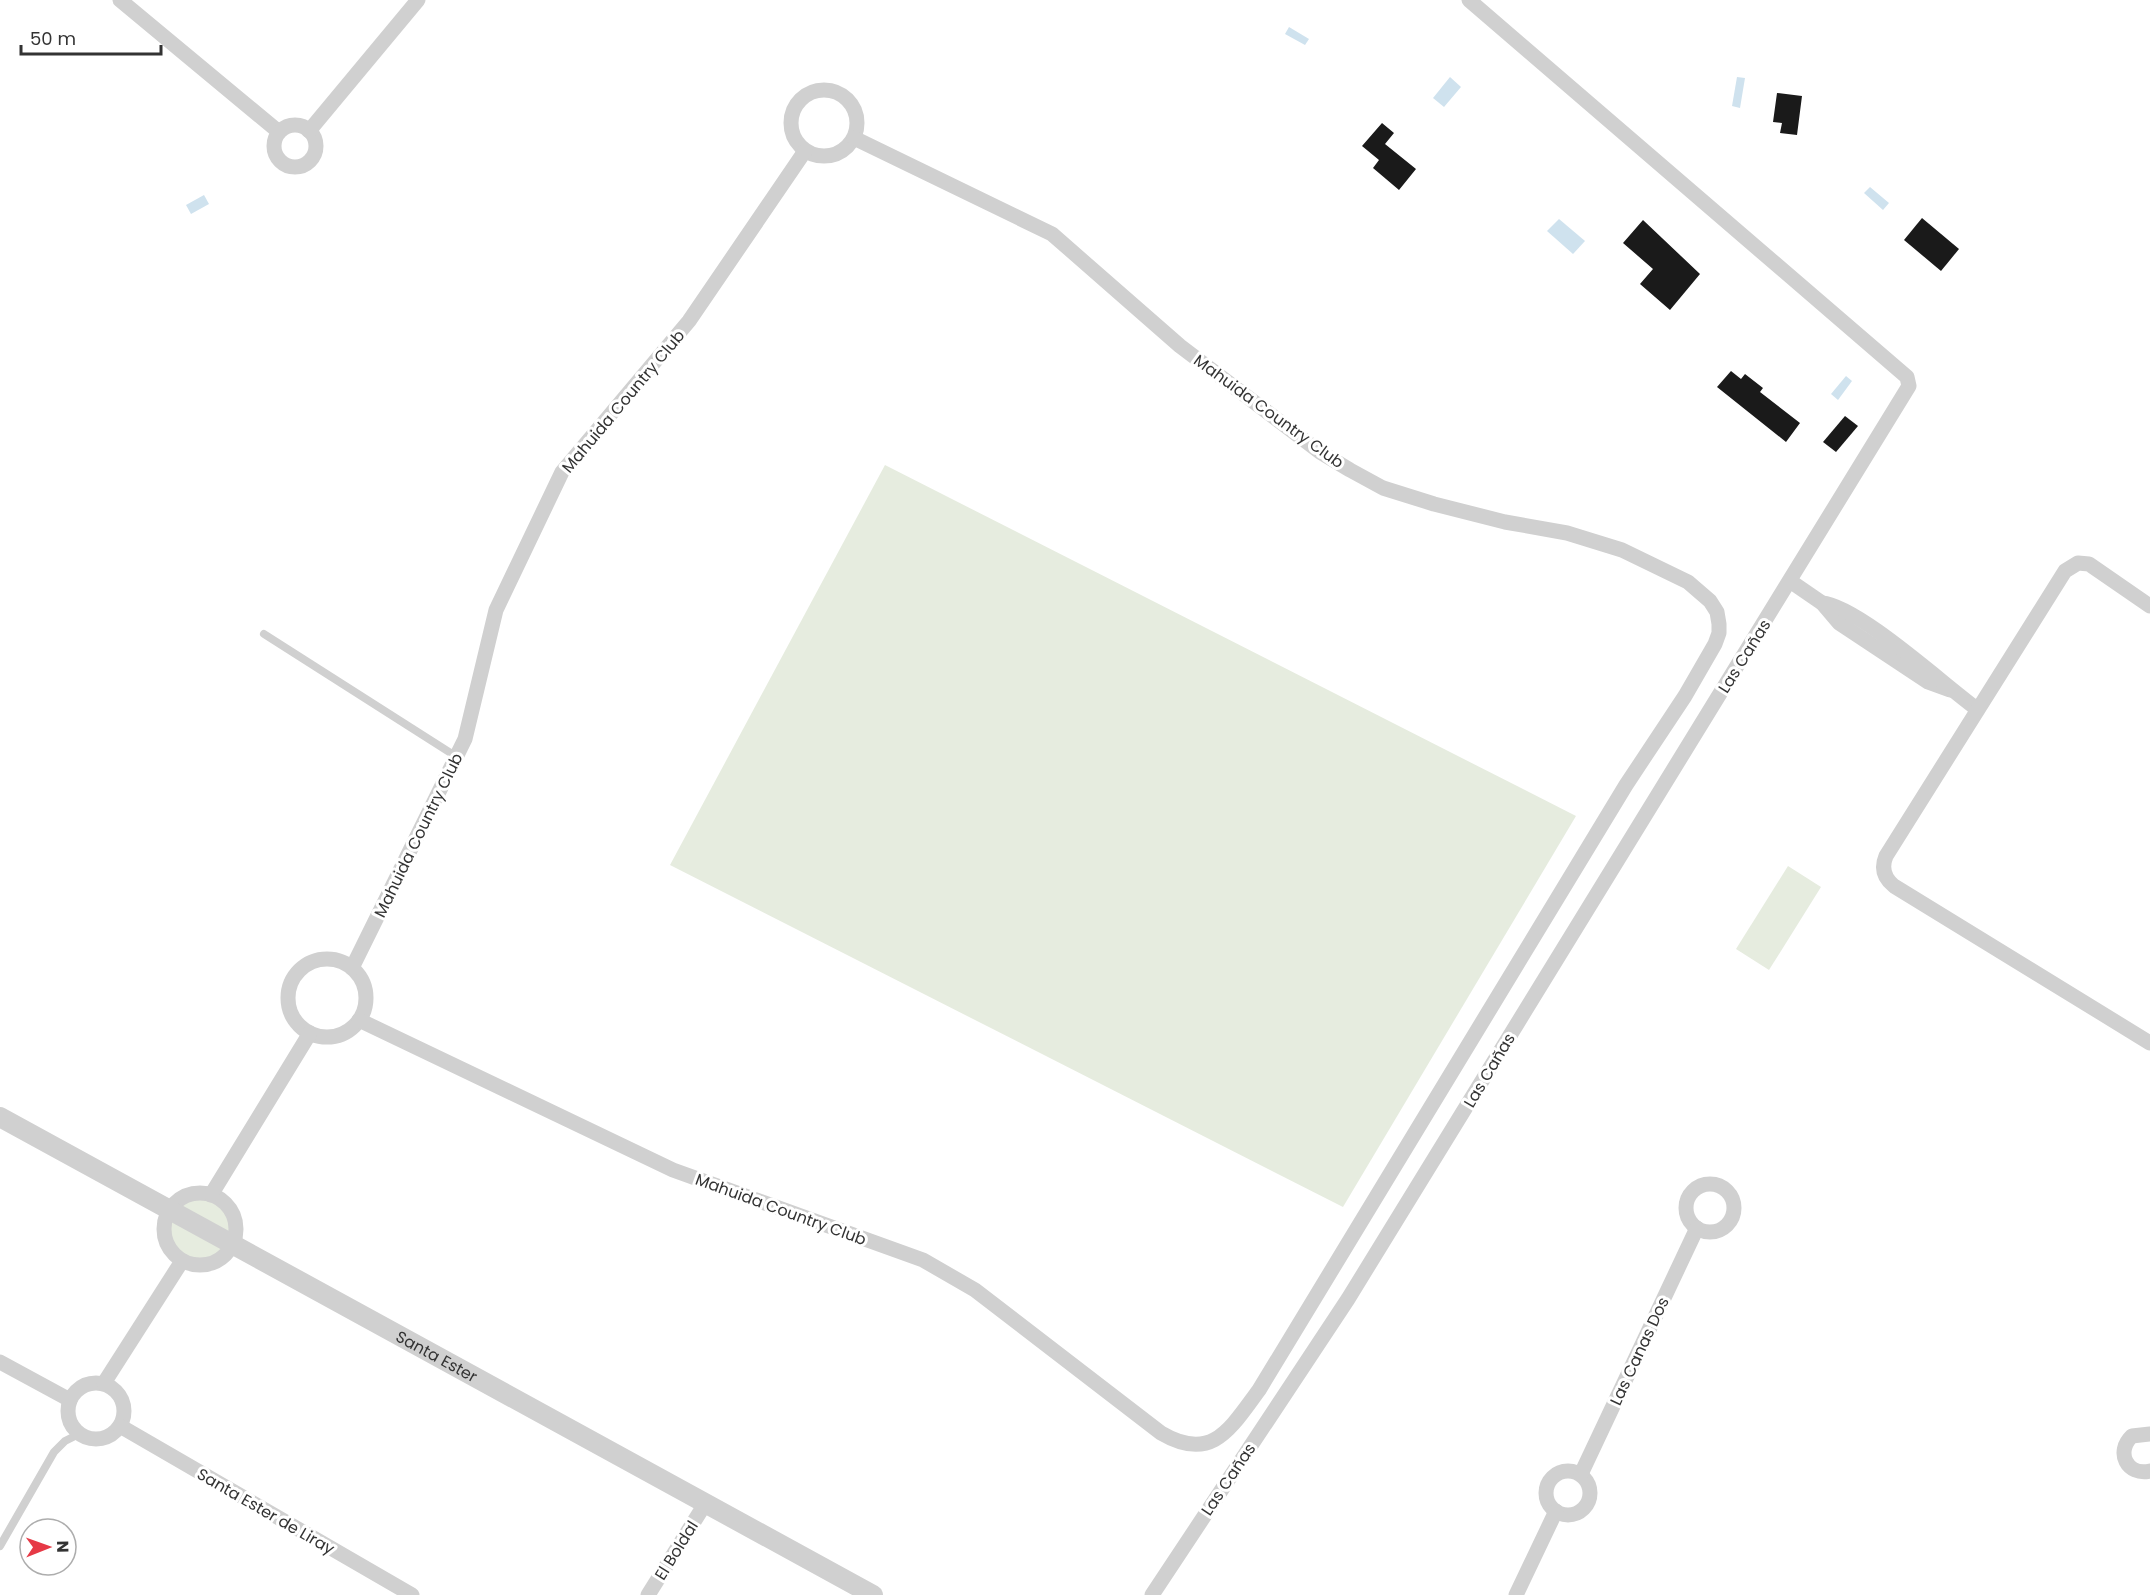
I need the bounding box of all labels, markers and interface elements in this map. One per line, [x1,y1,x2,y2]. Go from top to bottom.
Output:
scale bar [21,18,160,56]
text: 50 m [30,26,76,51]
street label: Mahuida Country Club [557,325,690,478]
street label: Mahuida Country Club [1189,349,1349,474]
street label: Las Cañas [1713,615,1776,698]
street label: Mahuida Country Club [369,749,468,921]
street label: Las Cañas [1458,1029,1521,1112]
street label: Mahuida Country Club [692,1168,870,1251]
street label: Las Canas Dos [1604,1293,1675,1409]
street label: Santa Ester [392,1325,481,1388]
street label: Las Cañas [1196,1438,1261,1520]
street label: Santa Ester de Liray [193,1463,339,1560]
street label: El Boldal [649,1516,704,1584]
north arrow [18,1517,78,1577]
text: N [51,1541,74,1553]

